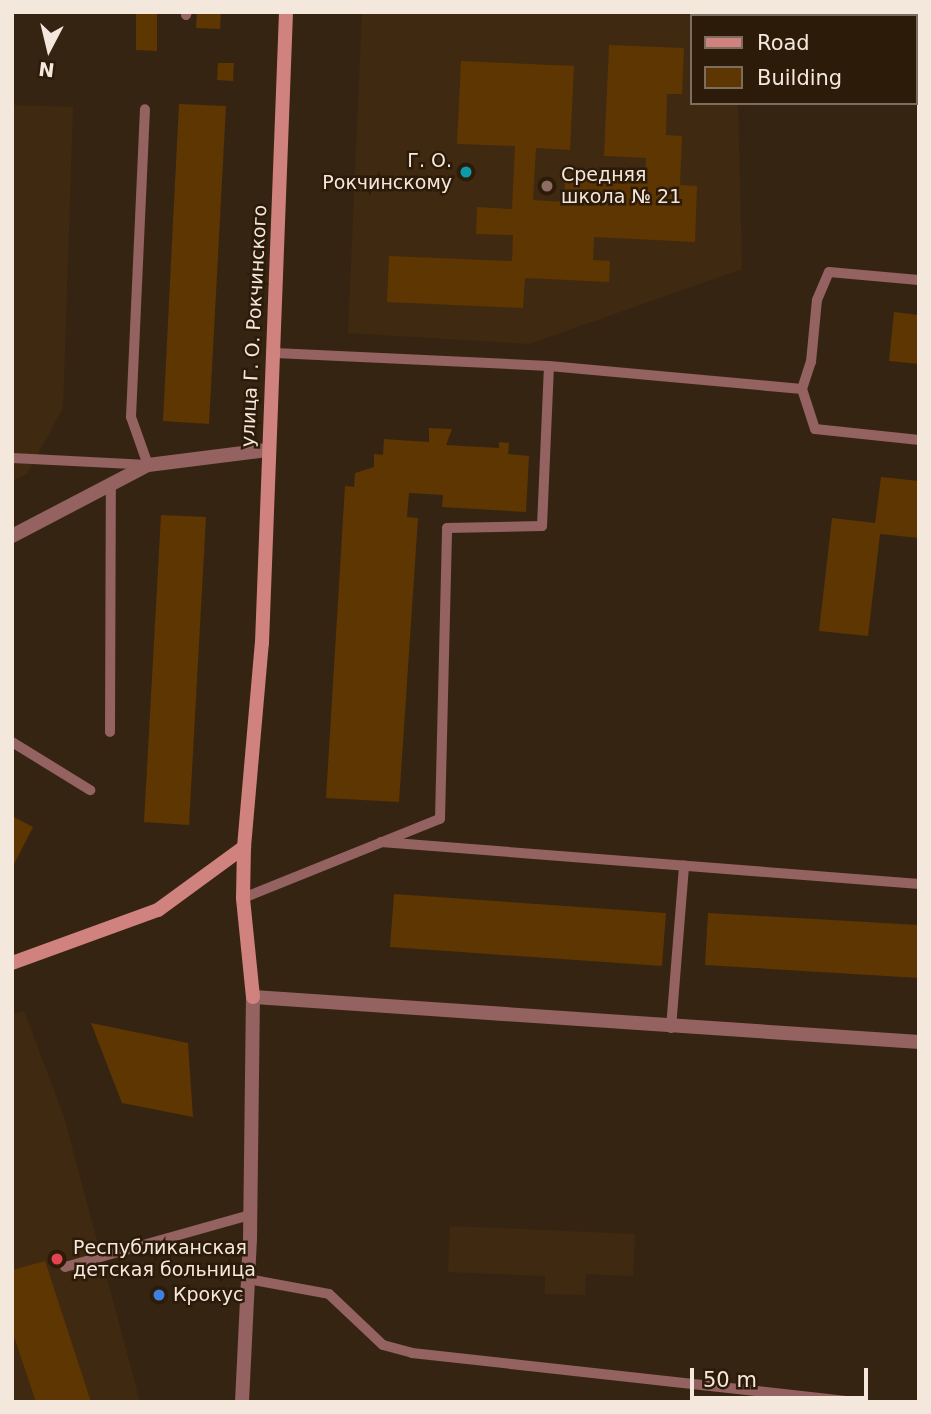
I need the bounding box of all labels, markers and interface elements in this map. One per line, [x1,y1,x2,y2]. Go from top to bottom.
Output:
north arrow [14,14,84,84]
legend [690,14,917,105]
text: Road [757,31,810,55]
text: N [37,58,56,82]
text: Building [757,66,842,90]
place label: Г. О. Рокчинскому [322,150,452,194]
marker: Г. О. Рокчинскому [458,164,474,180]
place label: Средняя школа № 21 [561,164,681,208]
marker: Средняя школа № 21 [539,178,555,194]
street label: улица Г. О. Рокчинского [236,204,272,448]
place label: Республиканская детская больница [73,1237,256,1281]
marker: Республиканская детская больница [47,1249,67,1269]
place label: Крокус [173,1284,243,1306]
marker: Крокус [151,1287,167,1303]
scale bar [693,1354,872,1398]
text: 50 m [703,1368,757,1392]

